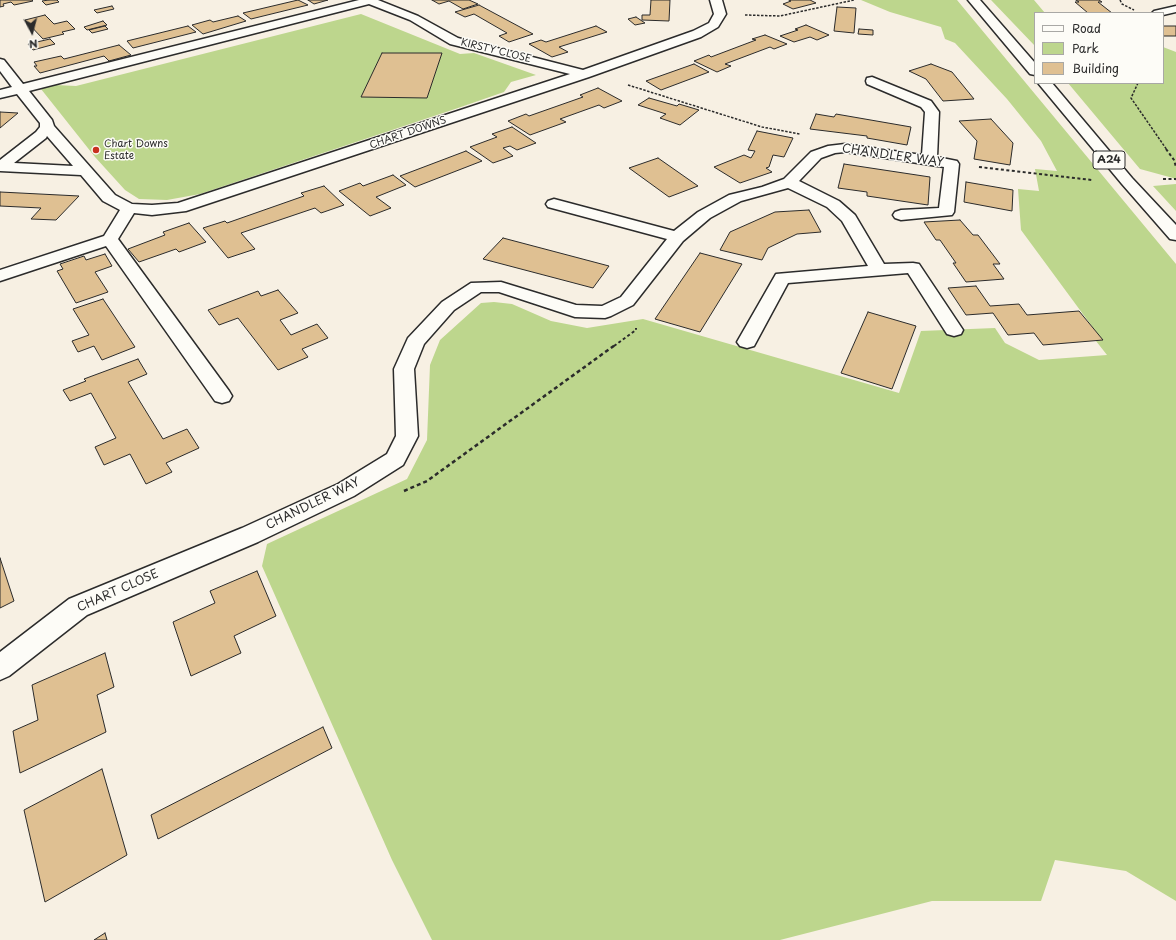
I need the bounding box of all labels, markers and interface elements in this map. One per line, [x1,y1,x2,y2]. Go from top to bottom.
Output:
north arrow [12,12,52,52]
legend [1034,12,1164,84]
text: Road [1072,19,1101,37]
text: N [28,35,39,53]
street label: KIRSTY CLOSE [460,36,532,66]
text: Park [1072,39,1099,57]
text: Building [1072,59,1119,77]
street label: CHART DOWNS [368,114,448,152]
place label: Chart Downs Estate [104,138,168,162]
street label: CHANDLER WAY [841,142,945,170]
marker: Chart Downs Estate [91,145,101,155]
road number: A24 [1093,151,1125,169]
street label: CHANDLER WAY [264,475,362,533]
street label: CHART CLOSE [75,567,161,615]

